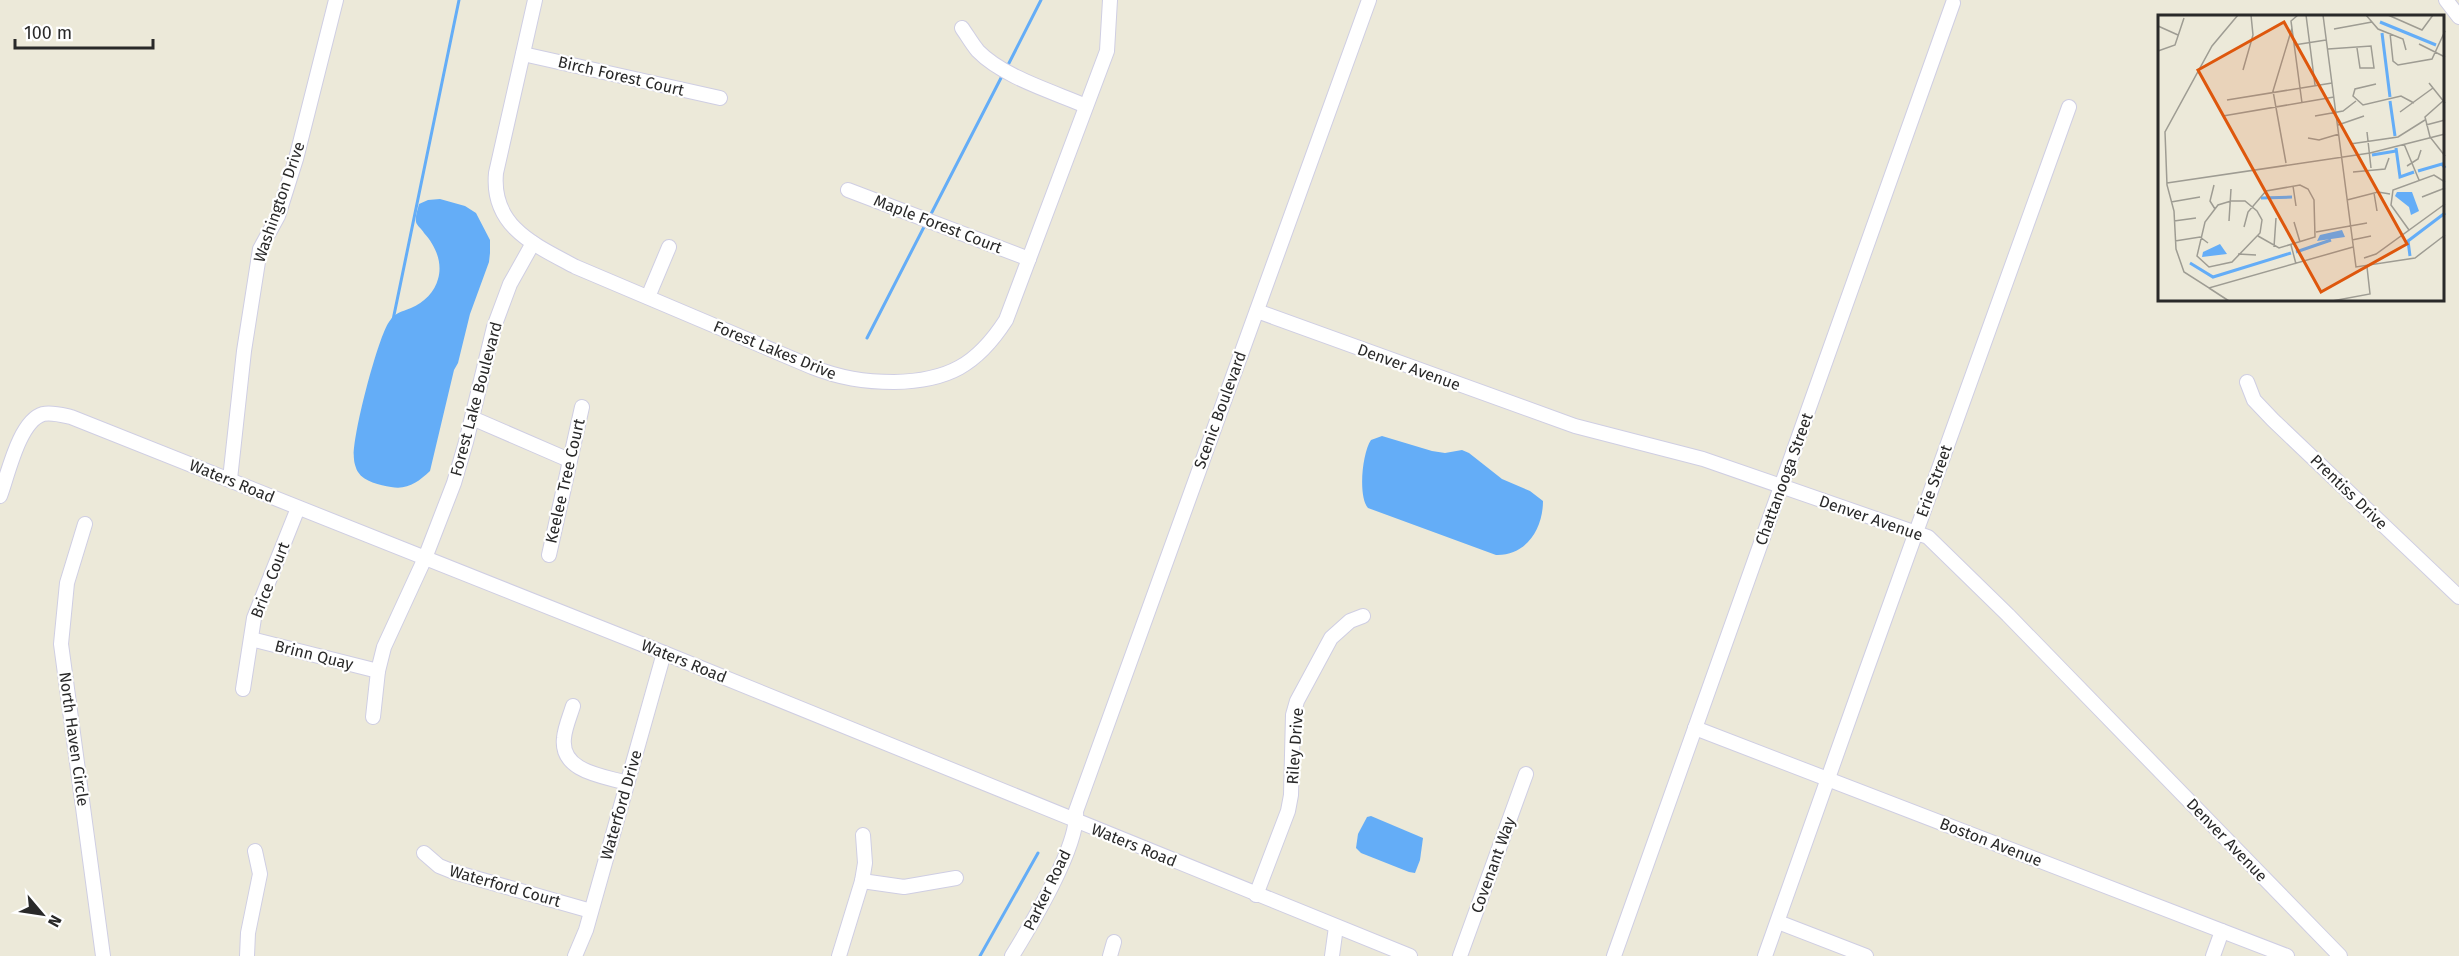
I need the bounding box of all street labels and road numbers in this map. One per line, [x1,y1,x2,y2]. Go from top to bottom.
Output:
street label: Birch Forest Court [556,52,686,100]
street label: Washington Drive [249,139,309,265]
street label: Maple Forest Court [871,191,1005,257]
street label: Forest Lakes Drive [711,317,839,383]
street label: Forest Lake Boulevard [446,320,506,478]
street label: Denver Avenue [1355,340,1463,394]
street label: Scenic Boulevard [1190,349,1250,471]
street label: Chattanooga Street [1751,410,1817,548]
street label: Keelee Tree Court [541,417,589,545]
street label: Erie Street [1912,442,1956,520]
street label: Prentiss Drive [2307,451,2391,533]
street label: Waters Road [187,455,277,507]
street label: Denver Avenue [1817,491,1925,545]
street label: Brice Court [247,539,293,621]
street label: Waters Road [639,635,729,687]
street label: Brinn Quay [273,636,355,674]
street label: North Haven Circle [55,671,93,807]
street label: Riley Drive [1283,707,1307,785]
street label: Waterford Drive [596,748,646,862]
street label: Denver Avenue [2183,794,2271,886]
street label: Covenant Way [1467,814,1519,916]
street label: Boston Avenue [1937,814,2045,870]
street label: Waters Road [1089,819,1179,871]
street label: Parker Road [1019,847,1075,933]
street label: Waterford Court [447,861,563,911]

